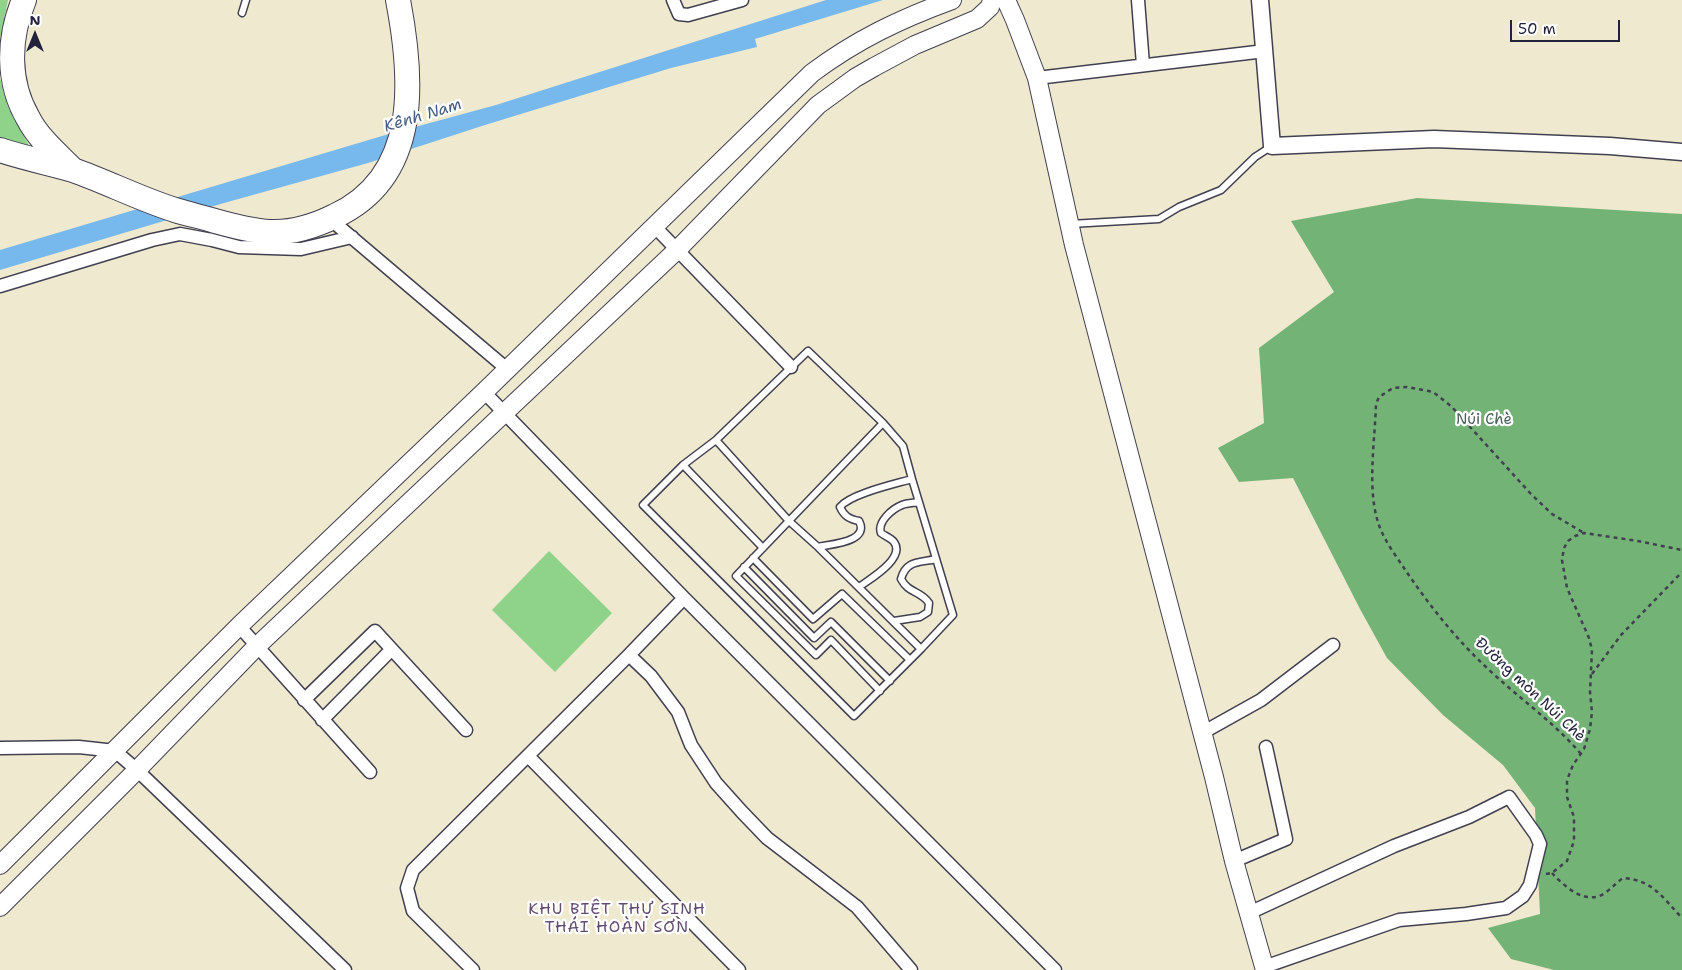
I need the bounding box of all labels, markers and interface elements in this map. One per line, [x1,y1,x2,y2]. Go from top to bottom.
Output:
north arrow [10,10,60,60]
scale bar [1512,10,1622,42]
text: N [29,11,41,29]
text: 50 m [1518,19,1556,39]
water label: Kênh Nam [382,95,464,137]
park label: Núi Chè [1456,411,1512,429]
street label: Đường mòn Núi Chè [1471,634,1589,746]
district label: KHU BIỆT THỰ SINH THÁI HOÀN SƠN [526,900,708,938]

